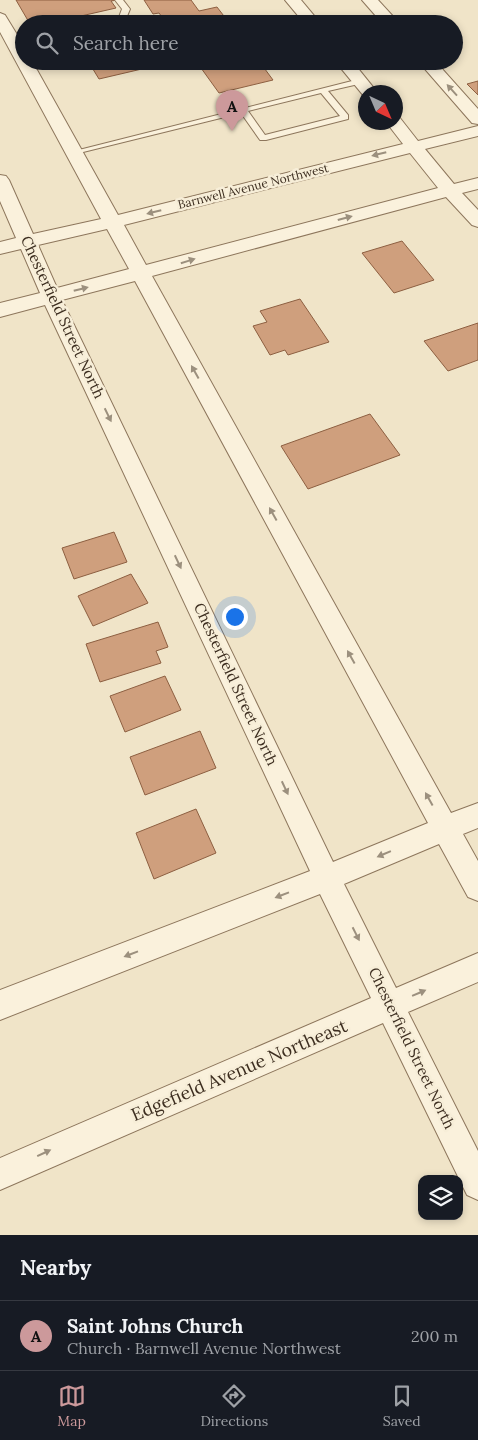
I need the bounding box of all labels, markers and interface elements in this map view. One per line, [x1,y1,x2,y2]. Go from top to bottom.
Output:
search box [15,15,463,70]
icon: search [33,29,61,57]
text: Search here [73,31,179,55]
north arrow [358,85,403,130]
one-way arrow [446,85,458,97]
pin: A [216,90,248,131]
one-way arrow [372,150,387,158]
street label: Barnwell Avenue Northwest [176,160,330,212]
one-way arrow [147,208,162,216]
one-way arrow [337,213,352,221]
street label: Chesterfield Street North [17,233,109,401]
one-way arrow [181,256,196,264]
one-way arrow [74,285,89,293]
one-way arrow [191,364,199,379]
one-way arrow [104,408,112,422]
one-way arrow [269,507,277,521]
one-way arrow [174,555,182,569]
street label: Chesterfield Street North [190,600,282,768]
your location [222,604,248,630]
one-way arrow [347,649,355,664]
one-way arrow [281,781,289,795]
one-way arrow [425,792,433,806]
one-way arrow [376,850,391,858]
one-way arrow [275,892,289,900]
one-way arrow [352,927,360,941]
one-way arrow [123,951,138,959]
street label: Chesterfield Street North [365,964,459,1132]
one-way arrow [412,988,426,996]
street label: Edgefield Avenue Northeast [127,1014,351,1126]
one-way arrow [37,1149,51,1157]
map controls [418,1175,463,1220]
button: layers [418,1175,463,1220]
text: Nearby [20,1254,91,1281]
text: Saint Johns Church [67,1314,243,1338]
text: A [31,1326,41,1346]
text: 200 m [411,1326,458,1346]
text: Church · Barnwell Avenue Northwest [67,1338,341,1358]
tab: Map [57,1382,86,1430]
tab: Directions [200,1382,268,1430]
tab: Saved [383,1382,421,1430]

